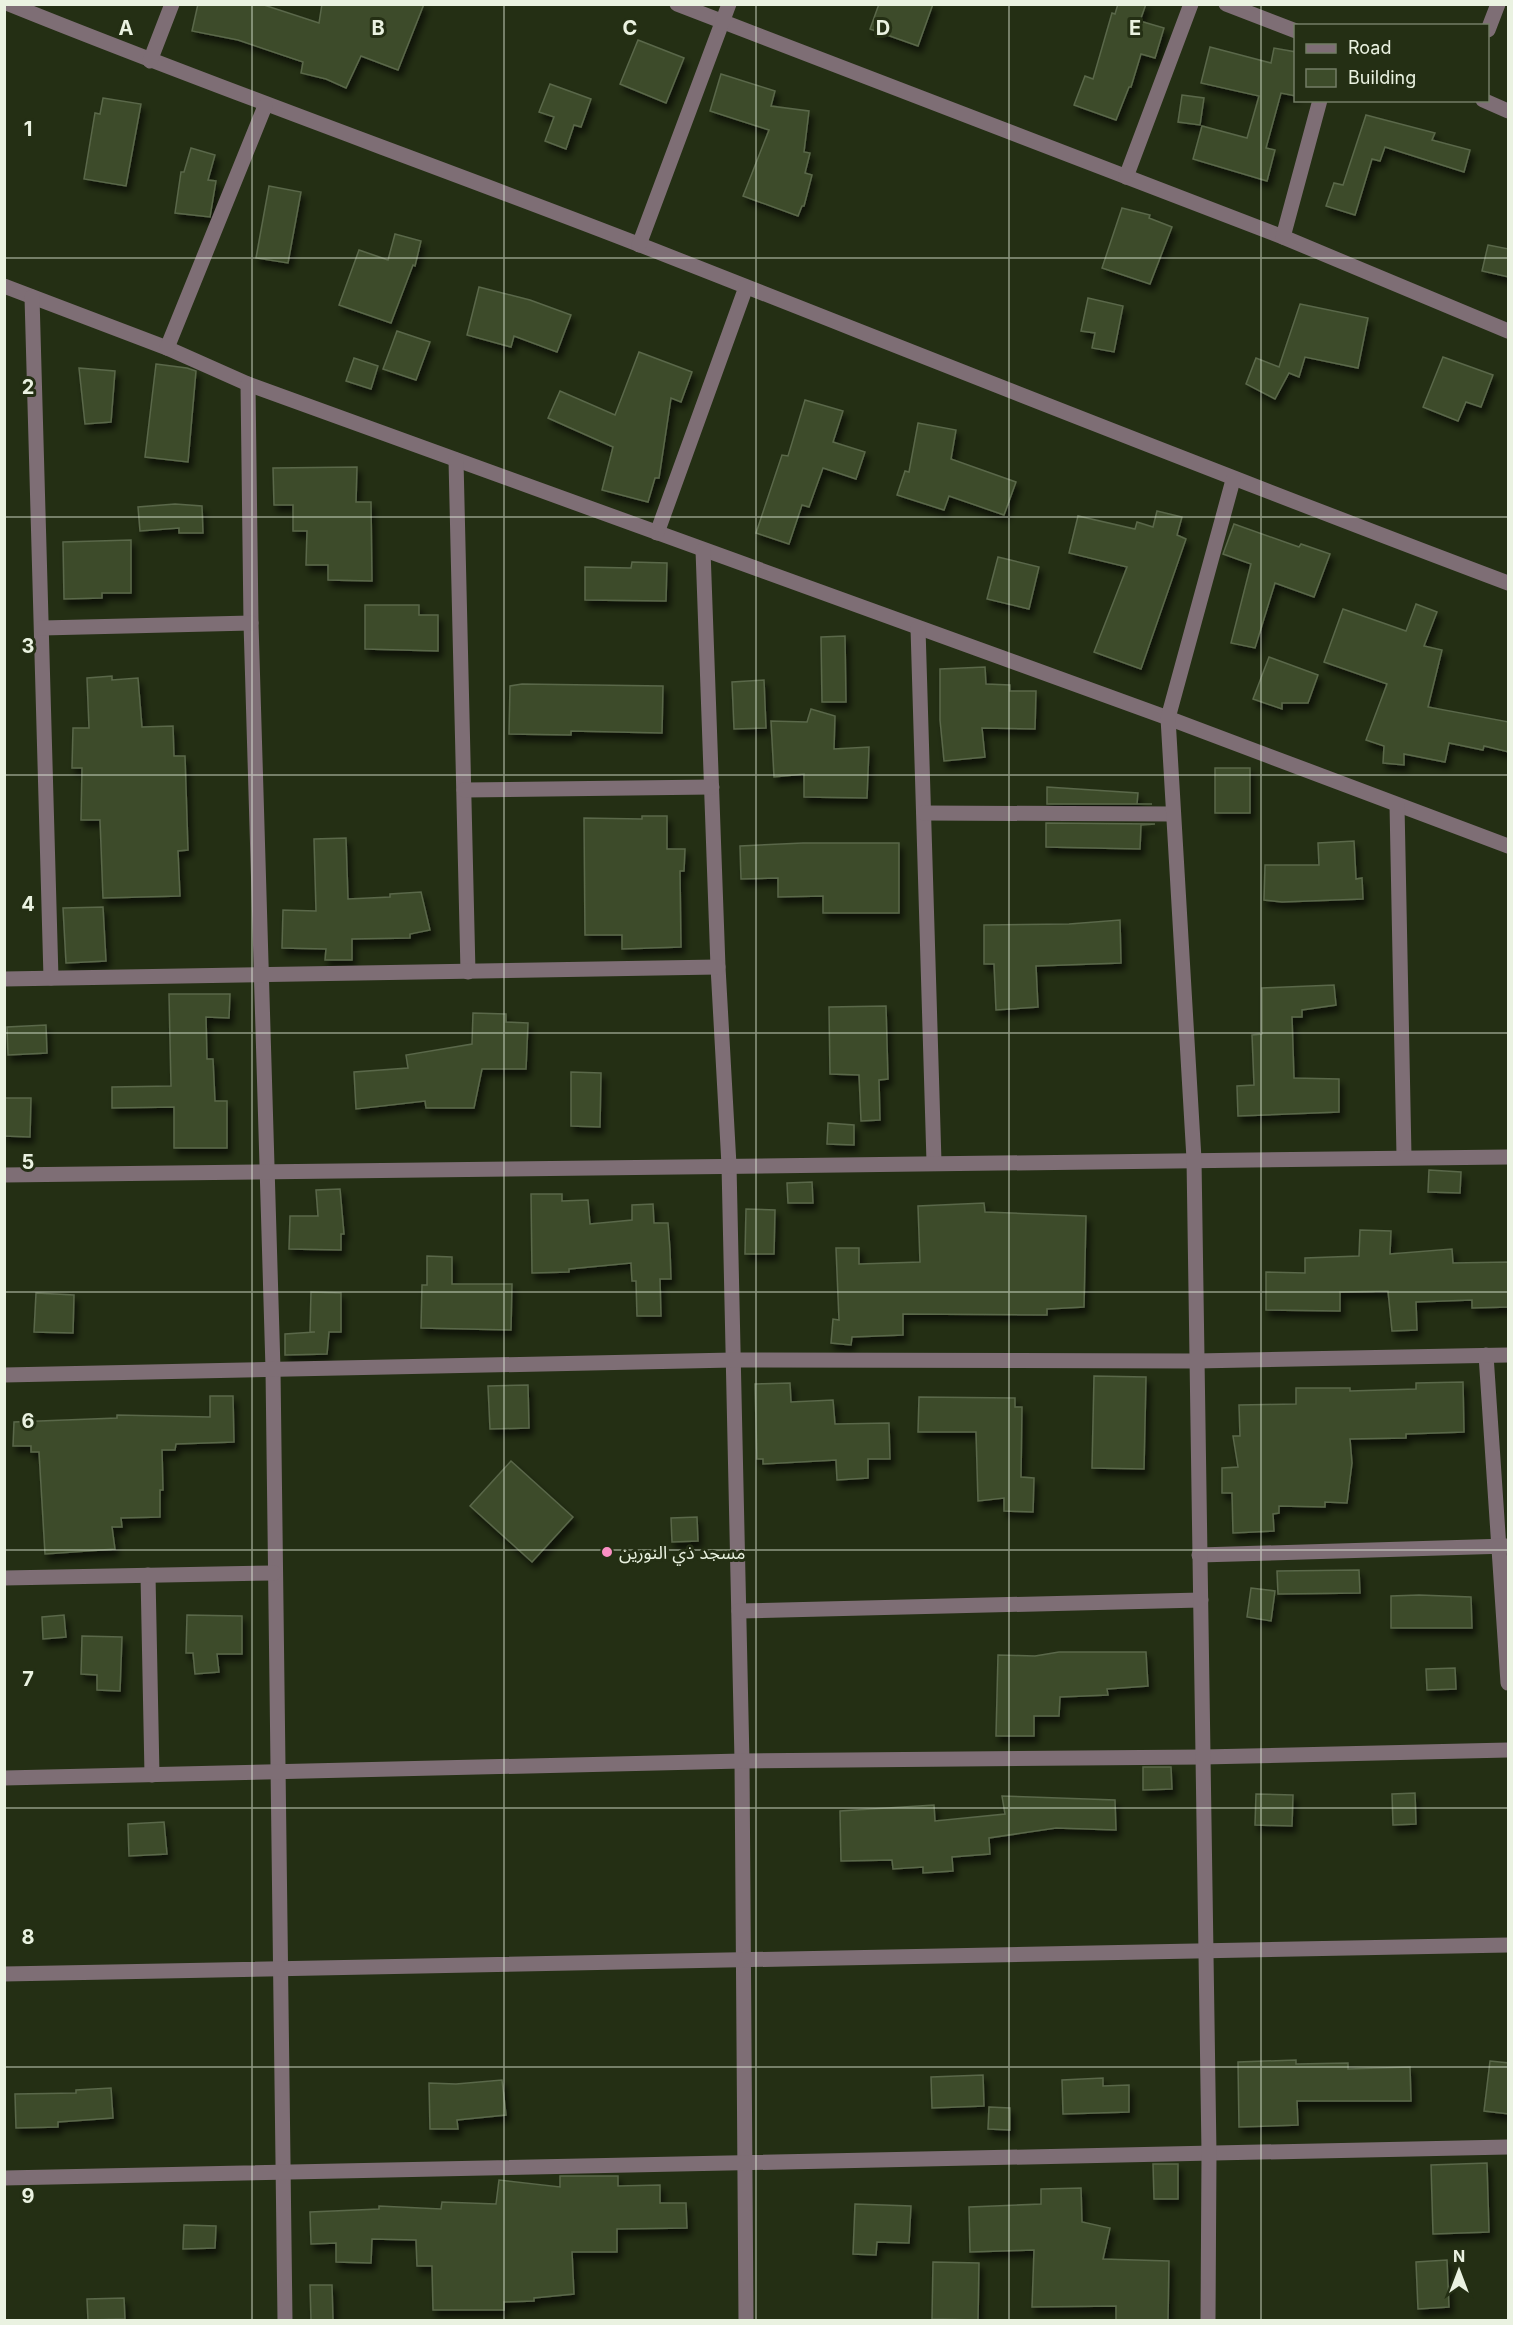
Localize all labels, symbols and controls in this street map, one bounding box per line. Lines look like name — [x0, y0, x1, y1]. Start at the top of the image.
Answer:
text: A — [119, 16, 134, 40]
text: B — [371, 16, 385, 40]
text: C — [623, 16, 637, 40]
text: D — [876, 16, 890, 40]
text: E — [1129, 16, 1141, 40]
legend — [1294, 24, 1489, 102]
text: Road — [1348, 37, 1391, 58]
text: Building — [1348, 67, 1416, 88]
text: 1 — [24, 117, 32, 141]
text: 2 — [22, 375, 34, 399]
text: 3 — [22, 634, 34, 658]
text: 4 — [21, 892, 35, 916]
text: 5 — [22, 1150, 34, 1174]
text: 6 — [22, 1409, 35, 1433]
place label: مسجد ذي النورين — [619, 1542, 745, 1566]
marker: مسجد ذي النورين — [600, 1545, 614, 1559]
text: 7 — [22, 1667, 34, 1691]
text: 8 — [21, 1925, 35, 1949]
text: 9 — [22, 2184, 35, 2208]
north arrow — [1429, 2241, 1489, 2301]
text: N — [1453, 2246, 1465, 2266]

